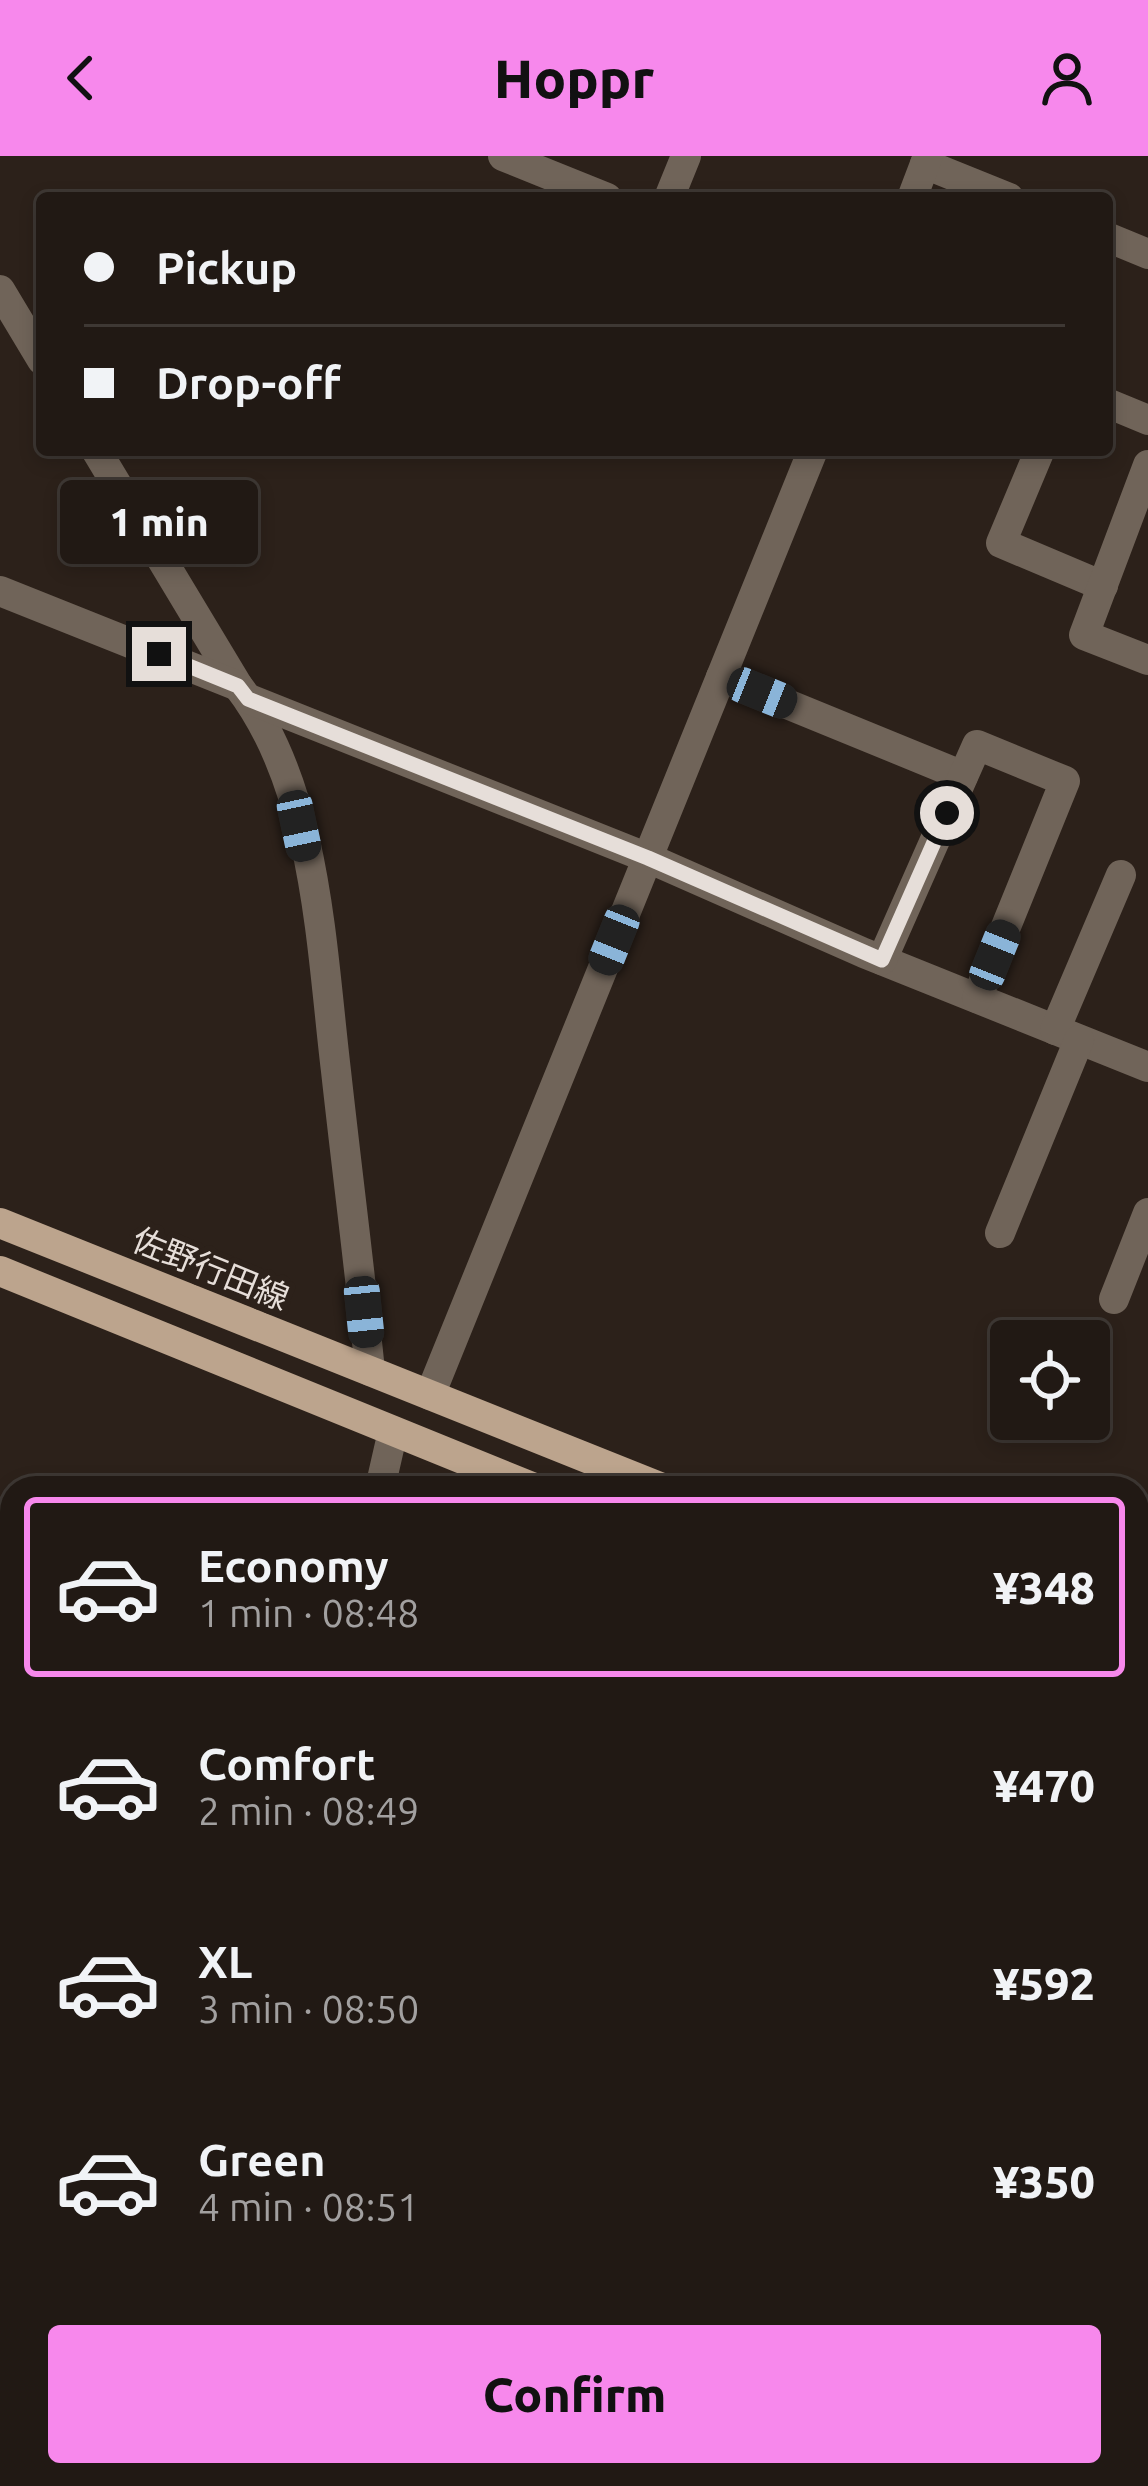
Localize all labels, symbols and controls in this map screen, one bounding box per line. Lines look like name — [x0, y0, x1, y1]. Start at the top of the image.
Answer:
icon: back — [48, 45, 114, 111]
icon: person — [1034, 45, 1100, 111]
text: Hoppr — [494, 48, 654, 108]
text: Pickup — [156, 242, 297, 293]
text: Drop-off — [156, 357, 341, 408]
callout: 1 min — [60, 480, 258, 564]
text: 1 min — [109, 500, 209, 543]
route end — [132, 627, 186, 681]
car — [722, 663, 802, 723]
route start — [920, 786, 974, 840]
car — [274, 787, 324, 865]
car — [584, 900, 644, 980]
car — [965, 915, 1025, 995]
street label: 佐野行田線 — [128, 1220, 294, 1316]
car — [342, 1274, 386, 1350]
map controls — [990, 1320, 1110, 1440]
button: locate — [990, 1320, 1110, 1440]
icon: car — [54, 1533, 162, 1641]
text: Economy — [198, 1540, 389, 1591]
text: ¥348 — [993, 1562, 1095, 1613]
text: 1 min · 08:48 — [198, 1591, 419, 1634]
icon: car — [54, 1731, 162, 1839]
text: Comfort — [198, 1738, 375, 1789]
text: ¥470 — [993, 1760, 1095, 1811]
text: 2 min · 08:49 — [198, 1789, 419, 1832]
icon: car — [54, 1929, 162, 2037]
text: XL — [198, 1936, 252, 1987]
text: ¥592 — [993, 1958, 1095, 2009]
text: 3 min · 08:50 — [198, 1987, 419, 2030]
icon: car — [54, 2127, 162, 2235]
text: Green — [198, 2134, 325, 2185]
text: ¥350 — [993, 2156, 1095, 2207]
text: 4 min · 08:51 — [198, 2185, 419, 2228]
button: Confirm — [48, 2325, 1101, 2463]

